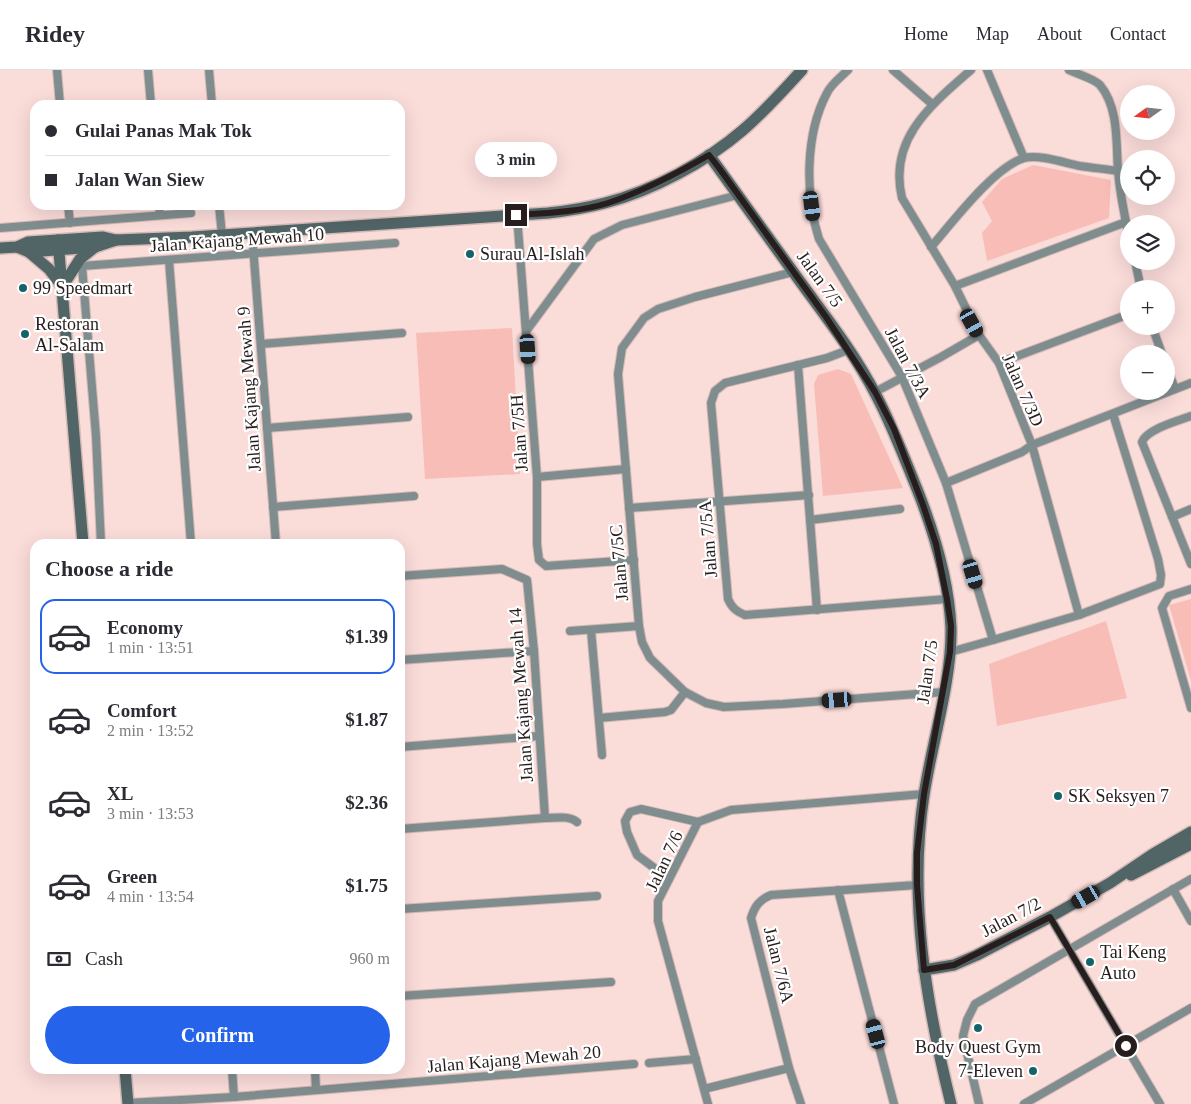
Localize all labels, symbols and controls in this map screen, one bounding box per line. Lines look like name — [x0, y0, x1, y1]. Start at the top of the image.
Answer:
text: Ridey — [25, 21, 85, 47]
text: Home — [904, 24, 948, 44]
text: Map — [976, 24, 1009, 44]
text: About — [1037, 24, 1082, 44]
text: Contact — [1110, 24, 1166, 44]
north arrow — [1120, 85, 1175, 140]
map controls — [1120, 85, 1175, 400]
text: Gulai Panas Mak Tok — [75, 120, 252, 141]
callout: 3 min — [475, 142, 557, 178]
button: locate — [1120, 150, 1175, 205]
text: 3 min — [497, 151, 535, 168]
text: Jalan Wan Siew — [75, 169, 205, 190]
car — [802, 190, 821, 222]
route end — [505, 204, 527, 226]
button: layers — [1120, 215, 1175, 270]
street label: Jalan Kajang Mewah 10 — [149, 224, 325, 256]
place label: Surau Al-Islah — [480, 244, 584, 264]
street label: Jalan 7/5 — [793, 247, 847, 311]
marker: Surau Al-Islah — [464, 248, 476, 260]
place label: 99 Speedmart — [33, 278, 132, 298]
button: + — [1120, 280, 1175, 335]
marker: 99 Speedmart — [17, 282, 29, 294]
street label: Jalan Kajang Mewah 9 — [233, 306, 265, 472]
car — [958, 306, 985, 340]
place label: Restoran Al-Salam — [35, 314, 104, 355]
street label: Jalan 7/3A — [881, 324, 935, 402]
marker: Restoran Al-Salam — [19, 328, 31, 340]
car — [519, 334, 536, 364]
button: − — [1120, 345, 1175, 400]
street label: Jalan 7/3D — [998, 351, 1048, 429]
street label: Jalan 7/5H — [506, 394, 532, 472]
street label: Jalan 7/5A — [695, 500, 721, 578]
street label: Jalan 7/5C — [606, 524, 632, 602]
text: Choose a ride — [45, 556, 173, 581]
car — [961, 557, 984, 591]
street label: Jalan Kajang Mewah 14 — [505, 607, 537, 783]
icon: car — [47, 614, 92, 659]
text: Economy — [107, 617, 183, 638]
text: $1.39 — [345, 626, 388, 647]
text: 1 min · 13:51 — [107, 639, 194, 656]
street label: Jalan 7/5 — [913, 639, 941, 705]
car — [821, 691, 852, 709]
icon: car — [47, 697, 92, 742]
text: Comfort — [107, 700, 177, 721]
text: $1.87 — [345, 709, 388, 730]
text: 2 min · 13:52 — [107, 722, 194, 739]
icon: car — [47, 780, 92, 825]
text: XL — [107, 783, 133, 804]
place label: SK Seksyen 7 — [1068, 786, 1169, 806]
marker: SK Seksyen 7 — [1052, 790, 1064, 802]
text: $2.36 — [345, 792, 388, 813]
text: 3 min · 13:53 — [107, 805, 194, 822]
street label: Jalan 7/6 — [641, 828, 687, 894]
icon: car — [47, 863, 92, 908]
text: Green — [107, 866, 157, 887]
text: $1.75 — [345, 875, 388, 896]
car — [1069, 883, 1102, 911]
text: 4 min · 13:54 — [107, 888, 194, 905]
street label: Jalan 7/2 — [978, 893, 1044, 941]
street label: Jalan 7/6A — [760, 925, 798, 1005]
place label: Tai Keng Auto — [1100, 942, 1166, 983]
icon: cash — [45, 945, 73, 973]
text: Cash — [85, 948, 123, 969]
text: 960 m — [350, 950, 390, 967]
marker: Tai Keng Auto — [1084, 956, 1096, 968]
button: Confirm — [45, 1006, 390, 1064]
car — [864, 1018, 887, 1050]
marker: Body Quest Gym — [972, 1022, 984, 1034]
route start — [1115, 1035, 1137, 1057]
place label: Body Quest Gym — [915, 1037, 1041, 1057]
street label: Jalan Kajang Mewah 20 — [426, 1041, 602, 1077]
place label: 7-Eleven — [958, 1061, 1023, 1081]
marker: 7-Eleven — [1027, 1065, 1039, 1077]

